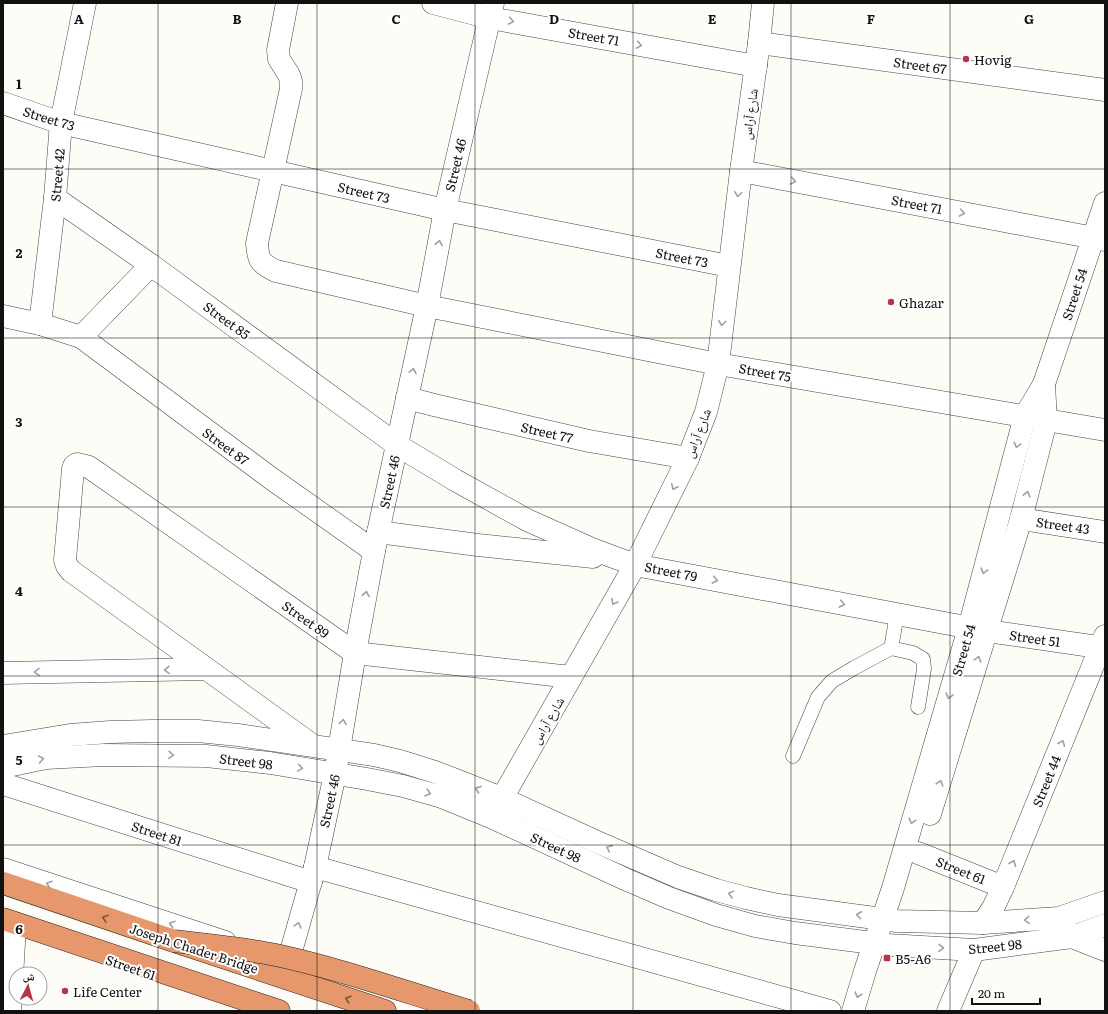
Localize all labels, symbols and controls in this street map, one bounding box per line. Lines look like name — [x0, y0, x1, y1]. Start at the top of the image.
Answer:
text: A — [74, 9, 84, 28]
text: B — [233, 9, 242, 28]
text: C — [391, 9, 401, 28]
text: D — [549, 9, 559, 28]
text: E — [708, 9, 717, 28]
text: F — [867, 9, 875, 28]
text: G — [1024, 9, 1034, 28]
one-way arrow — [508, 17, 514, 25]
street label: Street 71 — [567, 22, 621, 50]
one-way arrow — [636, 40, 642, 49]
place label: Hovig — [974, 50, 1012, 69]
street label: Street 67 — [892, 52, 948, 78]
marker: Hovig — [961, 54, 971, 64]
text: 1 — [16, 74, 22, 93]
street label: شارع آراس — [736, 87, 763, 141]
street label: Street 73 — [21, 101, 77, 135]
street label: Street 46 — [440, 137, 470, 193]
street label: Street 42 — [45, 147, 69, 203]
one-way arrow — [790, 176, 796, 184]
street label: Street 73 — [336, 177, 392, 207]
street label: Street 71 — [890, 190, 944, 218]
one-way arrow — [734, 191, 743, 197]
one-way arrow — [959, 208, 965, 216]
one-way arrow — [434, 240, 442, 246]
text: 2 — [16, 243, 23, 262]
street label: Street 73 — [654, 243, 710, 271]
street label: Street 54 — [1057, 266, 1091, 322]
place label: Ghazar — [899, 293, 945, 312]
street label: Street 85 — [200, 297, 255, 344]
marker: Ghazar — [886, 297, 896, 307]
one-way arrow — [718, 320, 727, 326]
street label: Street 75 — [737, 358, 793, 386]
one-way arrow — [408, 367, 417, 374]
street label: شارع آراس — [679, 405, 716, 461]
text: 3 — [15, 412, 23, 431]
street label: Street 77 — [519, 417, 575, 447]
street label: Street 87 — [199, 423, 254, 470]
one-way arrow — [1014, 442, 1022, 448]
street label: Street 46 — [374, 454, 404, 510]
one-way arrow — [671, 483, 679, 490]
one-way arrow — [1022, 491, 1031, 498]
street label: Street 43 — [1035, 512, 1091, 538]
street label: Street 79 — [643, 557, 699, 585]
one-way arrow — [981, 568, 989, 574]
one-way arrow — [712, 575, 718, 583]
text: 4 — [15, 581, 23, 600]
one-way arrow — [361, 591, 370, 597]
street label: Street 89 — [279, 596, 334, 642]
one-way arrow — [611, 598, 618, 605]
one-way arrow — [839, 599, 846, 608]
street label: Street 54 — [946, 622, 980, 678]
street label: Street 51 — [1008, 625, 1062, 651]
one-way arrow — [973, 656, 982, 663]
one-way arrow — [164, 666, 170, 674]
one-way arrow — [34, 668, 40, 676]
one-way arrow — [945, 692, 954, 699]
street label: شارع آراس — [526, 693, 569, 748]
one-way arrow — [338, 719, 347, 725]
one-way arrow — [1057, 740, 1065, 747]
street label: Street 98 — [218, 748, 274, 774]
text: 5 — [15, 750, 23, 769]
one-way arrow — [168, 751, 174, 760]
street label: Street 44 — [1027, 752, 1065, 810]
one-way arrow — [38, 755, 44, 764]
one-way arrow — [297, 764, 303, 772]
street label: Street 46 — [314, 773, 344, 829]
one-way arrow — [935, 780, 943, 787]
one-way arrow — [475, 785, 482, 793]
one-way arrow — [424, 788, 431, 797]
street label: Street 81 — [129, 816, 185, 850]
one-way arrow — [908, 817, 917, 824]
street label: Street 98 — [528, 827, 584, 867]
one-way arrow — [606, 845, 614, 853]
street label: Street 61 — [933, 851, 989, 889]
one-way arrow — [1008, 860, 1016, 867]
one-way arrow — [45, 880, 52, 889]
one-way arrow — [727, 890, 734, 899]
one-way arrow — [856, 911, 862, 920]
one-way arrow — [102, 914, 109, 923]
one-way arrow — [1024, 916, 1030, 924]
street label: Joseph Chader Bridge — [127, 918, 261, 978]
text: 6 — [15, 919, 23, 938]
one-way arrow — [169, 921, 176, 929]
one-way arrow — [294, 922, 302, 928]
street label: Street 98 — [967, 934, 1023, 958]
one-way arrow — [938, 944, 944, 953]
place label: B5-A6 — [895, 949, 931, 968]
street label: Street 61 — [103, 950, 159, 984]
marker: B5-A6 — [882, 953, 892, 963]
north arrow — [8, 966, 48, 1006]
text: ش — [22, 966, 36, 985]
scale bar — [972, 980, 1040, 1006]
place label: Life Center — [73, 982, 143, 1001]
text: 20 m — [978, 984, 1005, 1002]
marker: Life Center — [60, 986, 70, 996]
one-way arrow — [854, 992, 863, 999]
one-way arrow — [345, 995, 352, 1004]

